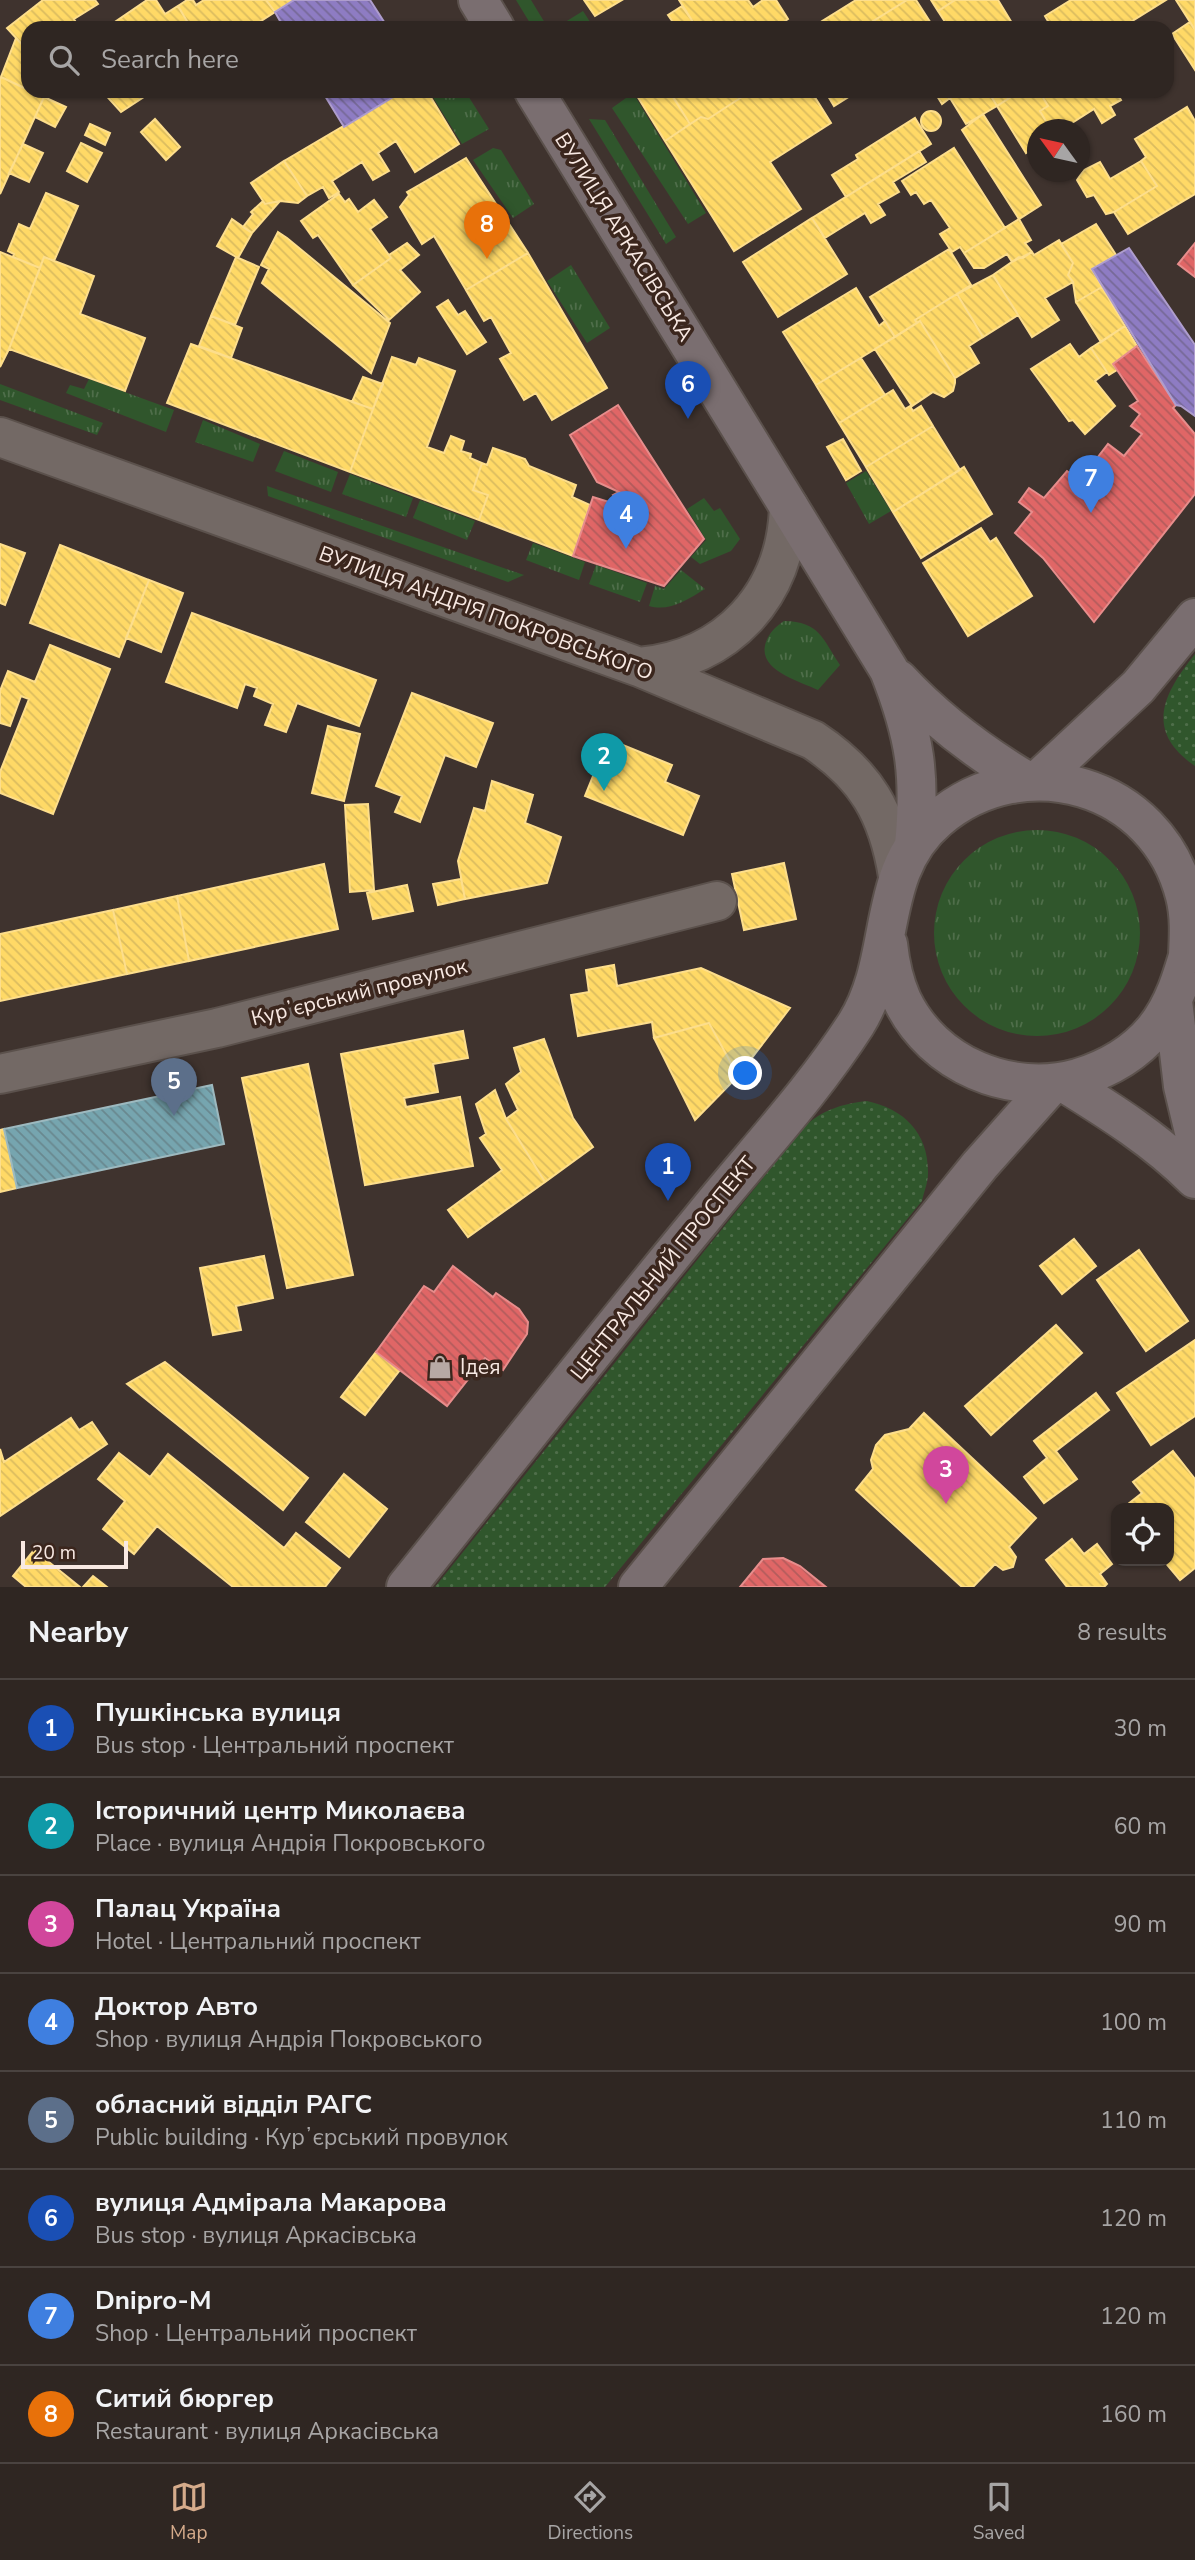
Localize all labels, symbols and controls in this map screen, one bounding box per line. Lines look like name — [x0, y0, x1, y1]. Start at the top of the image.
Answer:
search box — [21, 21, 1174, 98]
icon: search — [45, 41, 83, 79]
text: Search here — [101, 42, 239, 77]
north arrow — [1027, 119, 1090, 182]
street label: ВУЛИЦЯ АРКАСІВСЬКА — [548, 127, 700, 347]
pin: 8 — [464, 201, 510, 259]
pin: 6 — [665, 361, 711, 419]
pin: 7 — [1068, 455, 1114, 513]
pin: 4 — [603, 491, 649, 549]
street label: ВУЛИЦЯ АНДРІЯ ПОКРОВСЬКОГО — [315, 539, 657, 687]
pin: 2 — [581, 733, 627, 791]
street label: Курʼєрський провулок — [248, 951, 471, 1032]
your location — [728, 1056, 762, 1090]
pin: 5 — [151, 1058, 197, 1116]
pin: 1 — [645, 1143, 691, 1201]
street label: ЦЕНТРАЛЬНИЙ ПРОСПЕКТ — [564, 1150, 762, 1386]
shop icon: Ідея — [426, 1353, 454, 1381]
place label: Ідея — [460, 1353, 501, 1381]
pin: 3 — [923, 1446, 969, 1504]
map controls — [1111, 1503, 1174, 1566]
button: locate — [1111, 1503, 1174, 1566]
scale bar — [21, 1538, 128, 1570]
text: 20 m — [32, 1540, 76, 1566]
text: Nearby — [28, 1612, 128, 1653]
text: 8 results — [1077, 1617, 1167, 1648]
text: Пушкінська вулиця — [95, 1695, 341, 1730]
text: 1 — [44, 1713, 58, 1744]
text: 30 m — [1114, 1713, 1167, 1744]
text: Bus stop · Центральний проспект — [95, 1730, 454, 1761]
text: Історичний центр Миколаєва — [95, 1793, 466, 1828]
text: 2 — [44, 1811, 58, 1842]
text: 60 m — [1114, 1811, 1167, 1842]
text: Place · вулиця Андрія Покровського — [95, 1828, 485, 1859]
text: Палац Україна — [95, 1891, 281, 1926]
text: 3 — [44, 1909, 58, 1940]
text: 90 m — [1114, 1909, 1167, 1940]
text: Hotel · Центральний проспект — [95, 1926, 421, 1957]
text: Доктор Авто — [95, 1989, 258, 2024]
text: 4 — [44, 2007, 58, 2038]
text: 100 m — [1100, 2007, 1167, 2038]
text: Shop · вулиця Андрія Покровського — [95, 2024, 483, 2055]
text: обласний відділ РАГС — [95, 2087, 372, 2122]
text: 5 — [44, 2105, 58, 2136]
text: 110 m — [1100, 2105, 1167, 2136]
text: Public building · Курʼєрський провулок — [95, 2122, 508, 2153]
text: вулиця Адмірала Макарова — [95, 2185, 447, 2220]
text: 6 — [44, 2203, 58, 2234]
text: 120 m — [1100, 2203, 1167, 2234]
text: Bus stop · вулиця Аркасівська — [95, 2220, 417, 2251]
text: Dnipro-M — [95, 2283, 211, 2318]
text: 7 — [44, 2301, 58, 2332]
text: 120 m — [1100, 2301, 1167, 2332]
text: Shop · Центральний проспект — [95, 2318, 417, 2349]
text: Ситий бюргер — [95, 2381, 274, 2416]
text: 8 — [44, 2399, 58, 2430]
text: 160 m — [1100, 2399, 1167, 2430]
text: Restaurant · вулиця Аркасівська — [95, 2416, 439, 2447]
tab: Map — [170, 2478, 208, 2546]
tab: Directions — [547, 2478, 633, 2546]
tab: Saved — [973, 2478, 1025, 2546]

